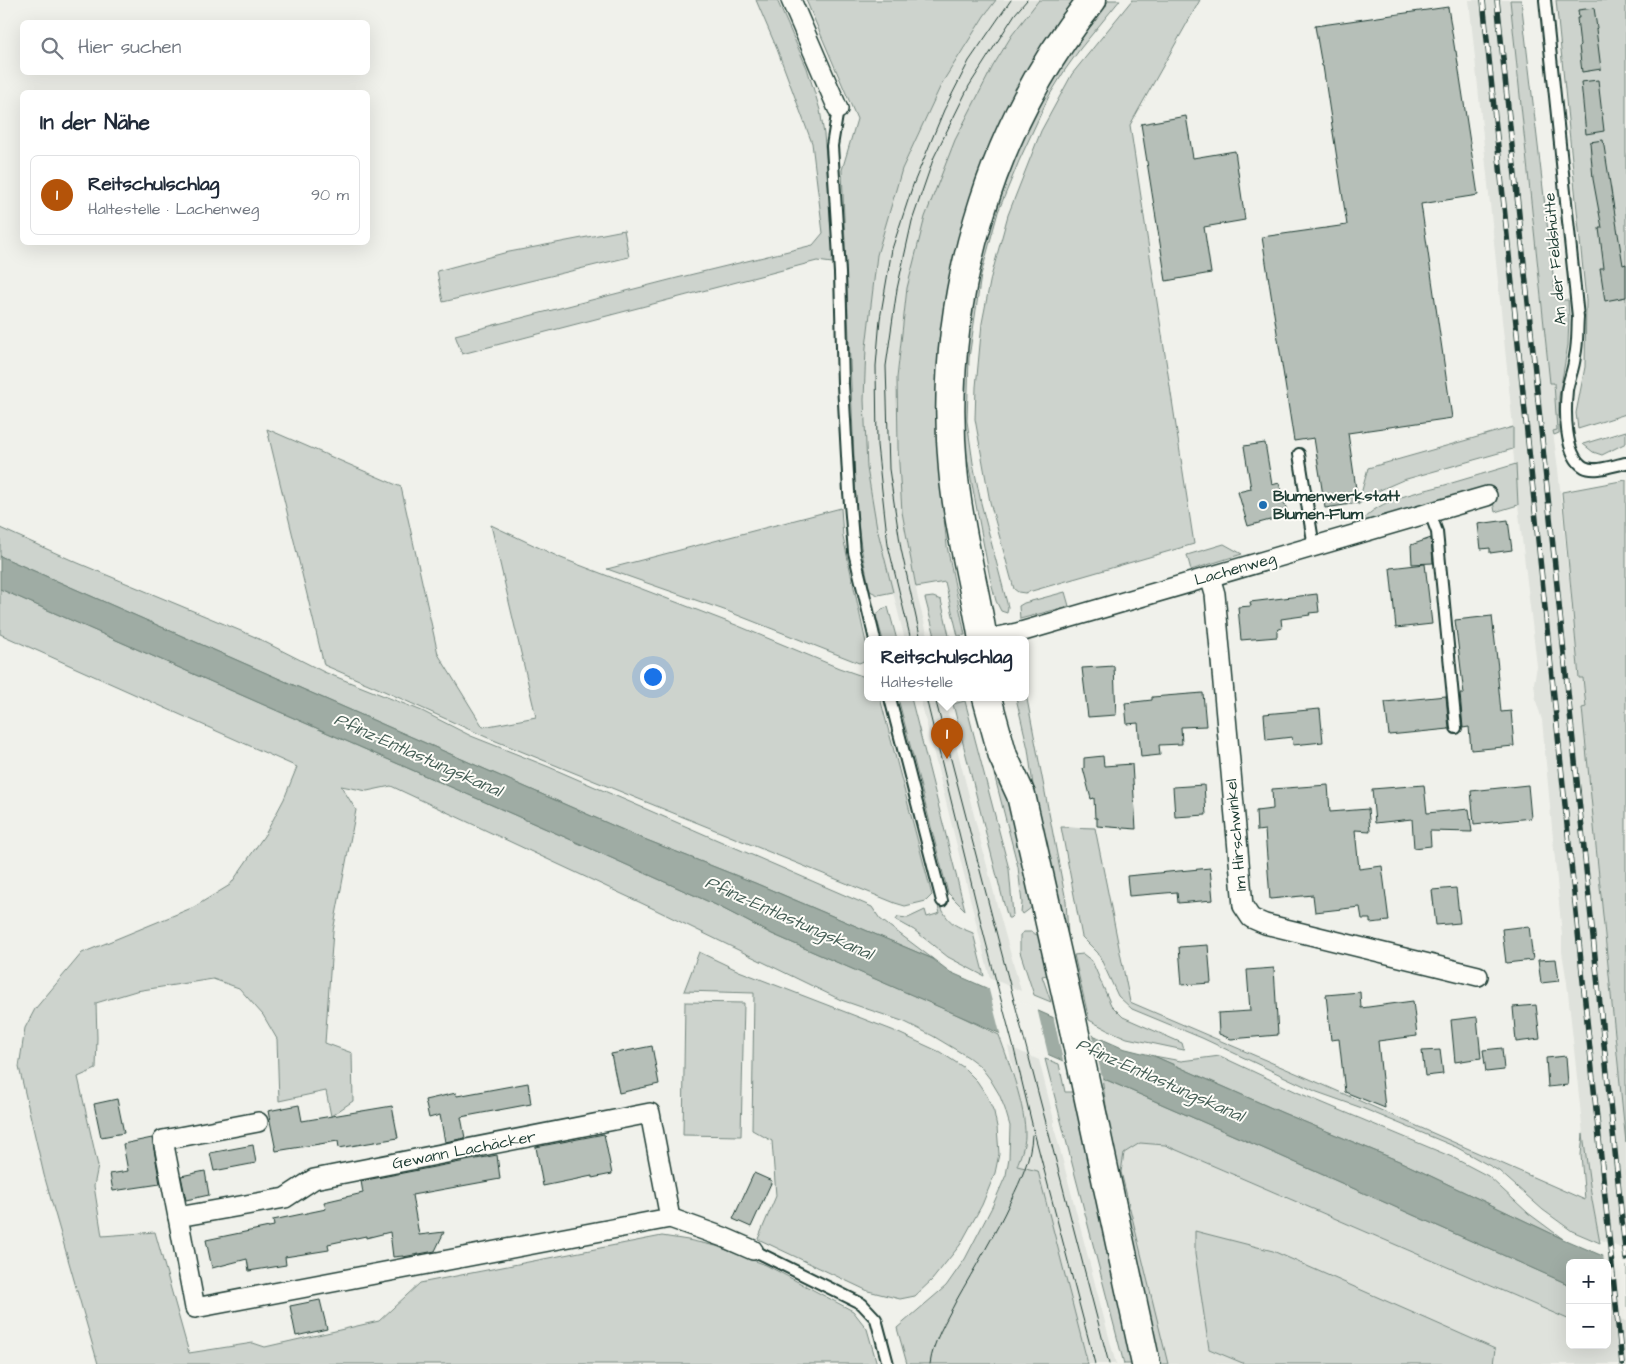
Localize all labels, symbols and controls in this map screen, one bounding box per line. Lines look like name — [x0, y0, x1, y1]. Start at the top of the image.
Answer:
search box — [20, 20, 370, 75]
icon: search — [38, 34, 66, 62]
text: Hier suchen — [78, 34, 181, 61]
text: In der Nähe — [40, 108, 150, 137]
text: Reitschulschlag — [88, 171, 219, 198]
text: 1 — [56, 184, 58, 206]
text: 90 m — [311, 184, 349, 206]
street label: An der Feldshütte — [1538, 192, 1572, 326]
text: Haltestelle · Lachenweg — [88, 198, 259, 220]
place label: Blumenwerkstatt Blumen-Flum — [1273, 485, 1400, 525]
marker: Blumenwerkstatt Blumen-Flum — [1257, 499, 1269, 511]
street label: Lachenweg — [1192, 547, 1279, 592]
popup — [864, 636, 1029, 701]
text: Reitschulschlag — [881, 644, 1012, 671]
your location — [640, 664, 666, 690]
text: Haltestelle — [881, 671, 953, 693]
water label: Pfinz-Entlastungskanal — [330, 707, 508, 805]
pin: 1 — [931, 718, 963, 759]
street label: Im Hirschwinkel — [1220, 778, 1252, 892]
water label: Pfinz-Entlastungskanal — [701, 870, 879, 968]
water label: Pfinz-Entlastungskanal — [1072, 1032, 1250, 1130]
street label: Gewann Lachäcker — [390, 1125, 538, 1175]
map controls — [1566, 1259, 1611, 1349]
button: + — [1566, 1259, 1611, 1304]
button: − — [1566, 1304, 1611, 1349]

